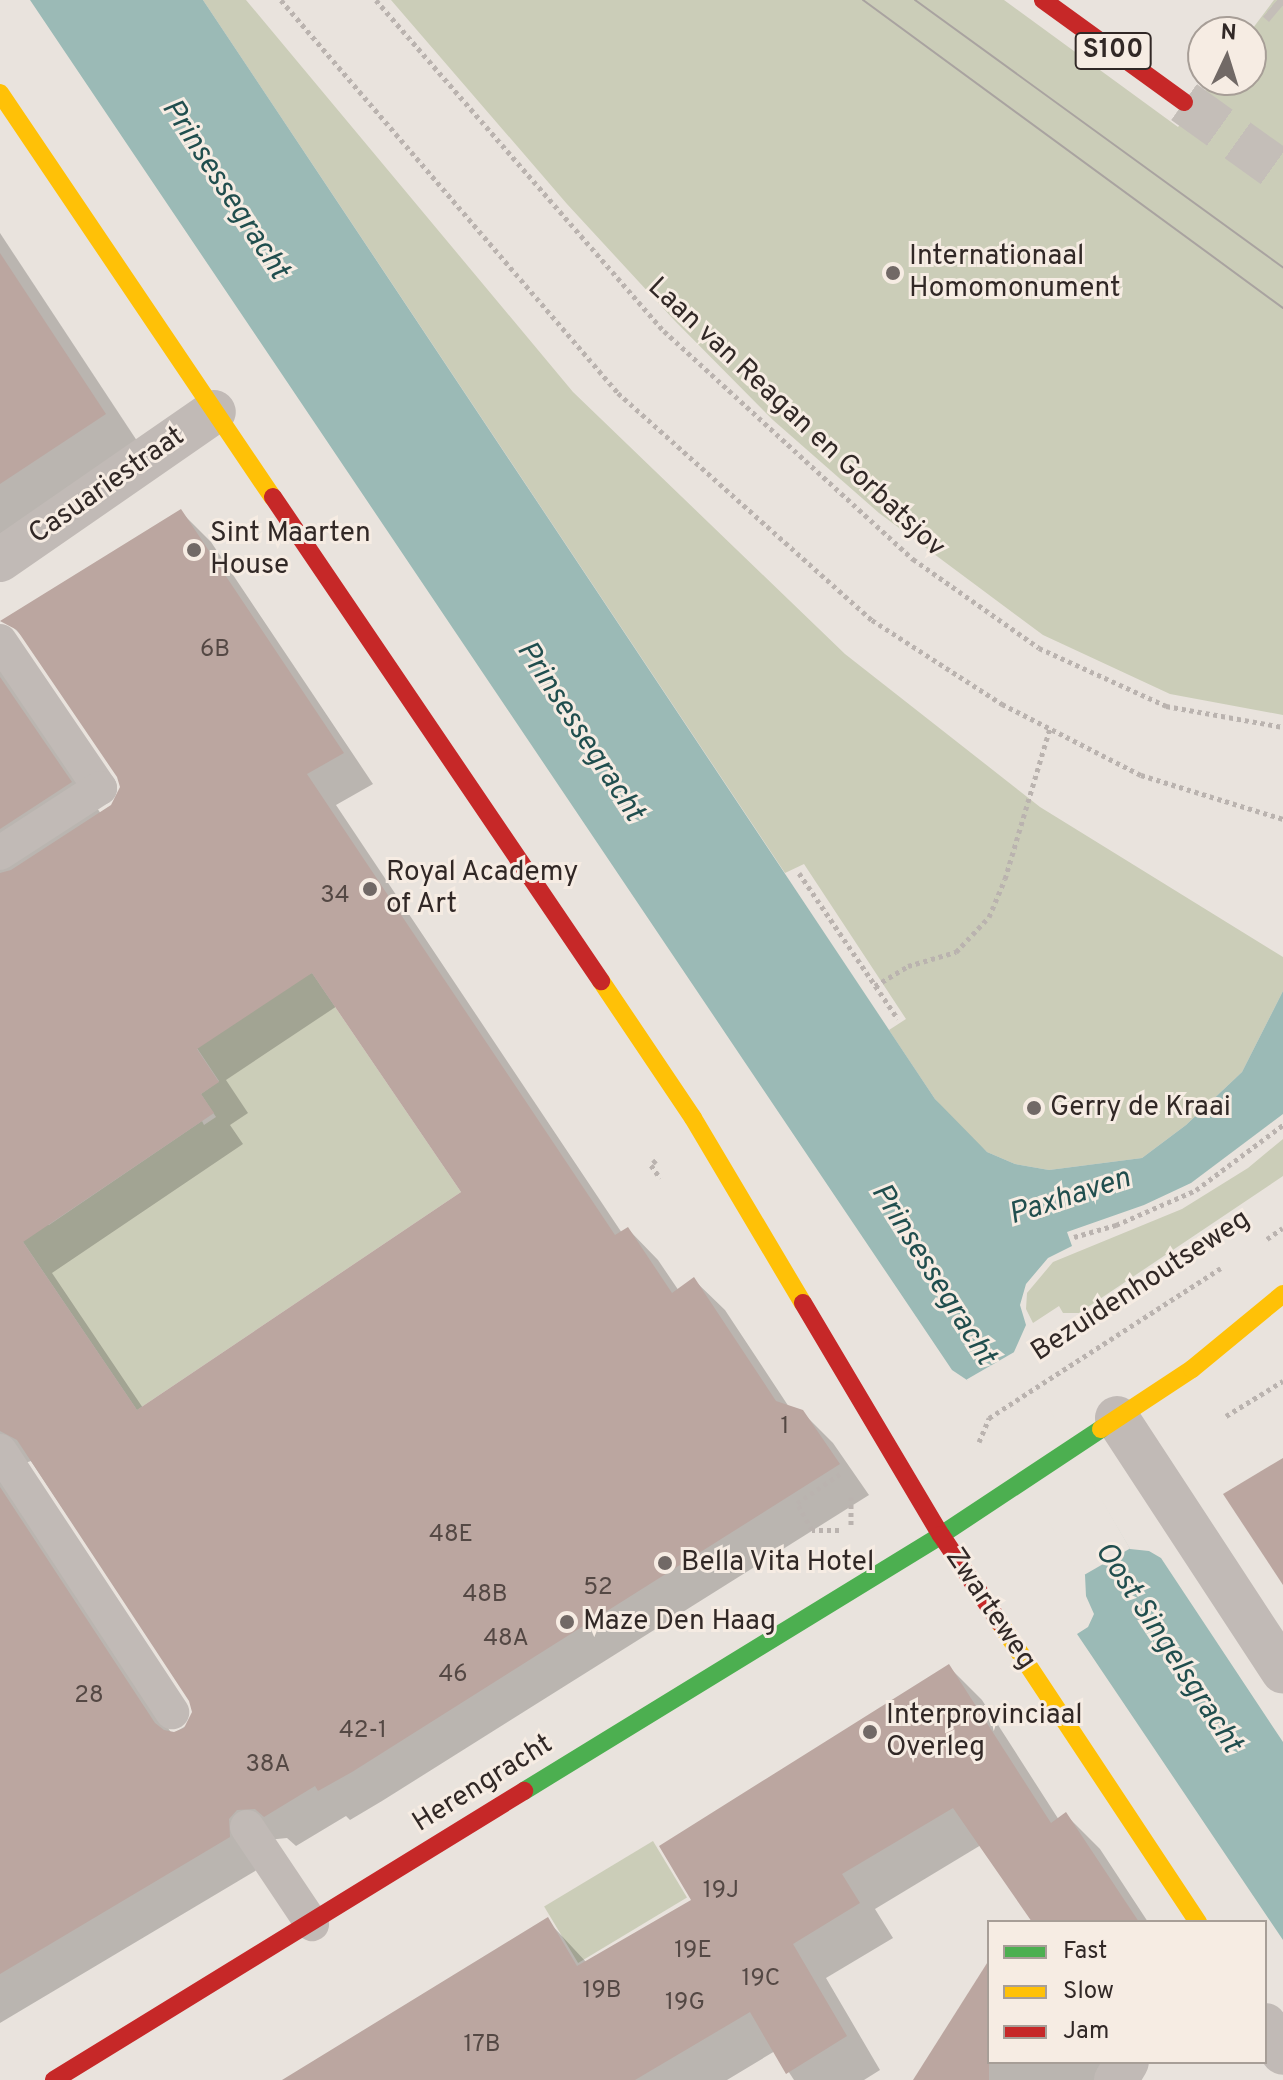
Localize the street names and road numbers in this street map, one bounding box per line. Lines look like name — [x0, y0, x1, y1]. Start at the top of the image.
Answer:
road number: S100 — [1073, 29, 1153, 73]
street label: Laan van Reagan en Gorbatsjov — [640, 271, 952, 565]
street label: Casuariestraat — [23, 420, 191, 552]
street label: Bezuidenhoutseweg — [1025, 1203, 1257, 1369]
street label: Zwarteweg — [937, 1542, 1043, 1676]
street label: Herengracht — [407, 1728, 559, 1840]

